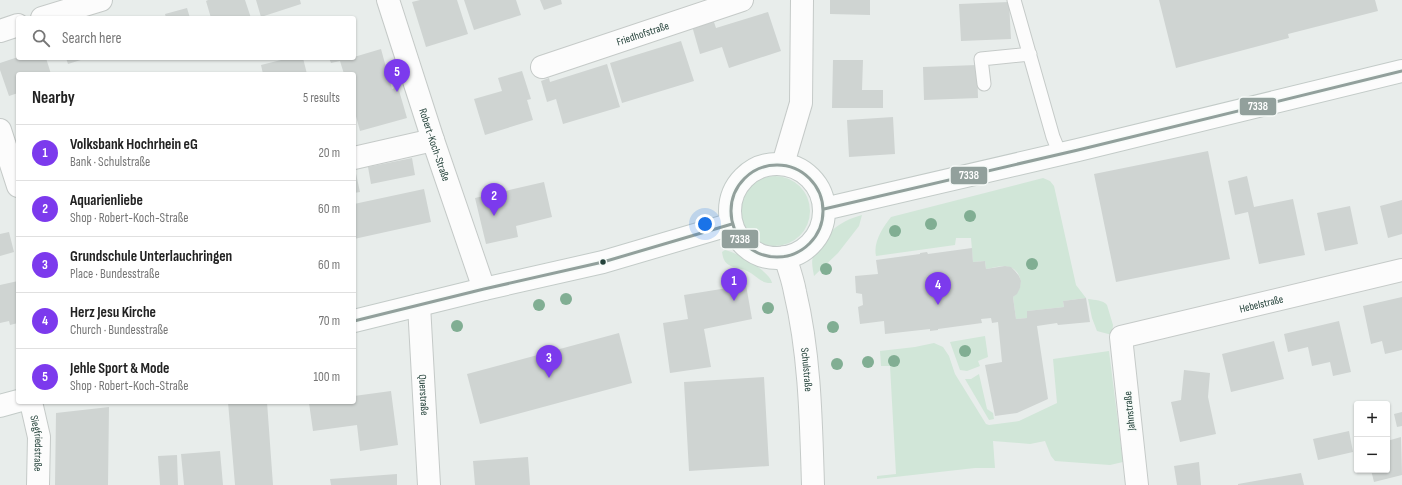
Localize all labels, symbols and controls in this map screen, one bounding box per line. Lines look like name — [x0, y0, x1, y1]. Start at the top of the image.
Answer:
search box — [16, 16, 356, 60]
street label: Friedhofstraße — [615, 19, 671, 49]
icon: search — [30, 27, 52, 49]
text: Search here — [62, 29, 122, 48]
pin: 5 — [384, 59, 410, 92]
text: Nearby — [32, 88, 75, 108]
text: 5 results — [303, 90, 340, 106]
line badge: 7338 — [1239, 97, 1277, 116]
text: 7338 — [1248, 100, 1268, 113]
street label: Robert-Koch-Straße — [416, 107, 453, 183]
text: Volksbank Hochrhein eG — [70, 135, 198, 154]
text: 1 — [42, 145, 48, 161]
text: 20 m — [318, 145, 340, 161]
text: Bank · Schulstraße — [70, 154, 150, 170]
line badge: 7338 — [950, 166, 988, 185]
text: 7338 — [959, 169, 979, 182]
pin: 2 — [481, 183, 507, 216]
text: Aquarienliebe — [70, 191, 143, 210]
text: 2 — [42, 201, 48, 217]
text: 60 m — [318, 201, 340, 217]
text: Shop · Robert-Koch-Straße — [70, 210, 188, 226]
your location — [695, 214, 715, 234]
line badge: 7338 — [721, 229, 759, 249]
text: 7338 — [730, 233, 750, 246]
text: Grundschule Unterlauchringen — [70, 247, 232, 266]
text: 3 — [42, 257, 48, 273]
text: 60 m — [318, 257, 340, 273]
unlabelled marker — [598, 257, 608, 267]
text: Place · Bundesstraße — [70, 266, 160, 282]
pin: 1 — [721, 268, 747, 301]
pin: 4 — [925, 272, 951, 305]
street label: Hebelstraße — [1238, 293, 1285, 316]
text: Herz Jesu Kirche — [70, 303, 156, 322]
text: 4 — [42, 313, 48, 329]
text: 70 m — [319, 313, 340, 329]
text: Church · Bundesstraße — [70, 322, 168, 338]
pin: 3 — [536, 345, 562, 378]
street label: Schulstraße — [798, 347, 815, 392]
text: Jehle Sport & Mode — [70, 359, 170, 378]
text: 5 — [42, 369, 48, 385]
text: 100 m — [313, 369, 340, 385]
street label: Querstraße — [416, 374, 431, 416]
text: Shop · Robert-Koch-Straße — [70, 378, 188, 394]
street label: Jahnstraße — [1121, 391, 1138, 432]
map controls — [1354, 401, 1390, 473]
button: + — [1354, 401, 1390, 437]
street label: Siegfriedstraße — [27, 414, 45, 472]
button: − — [1354, 437, 1390, 473]

